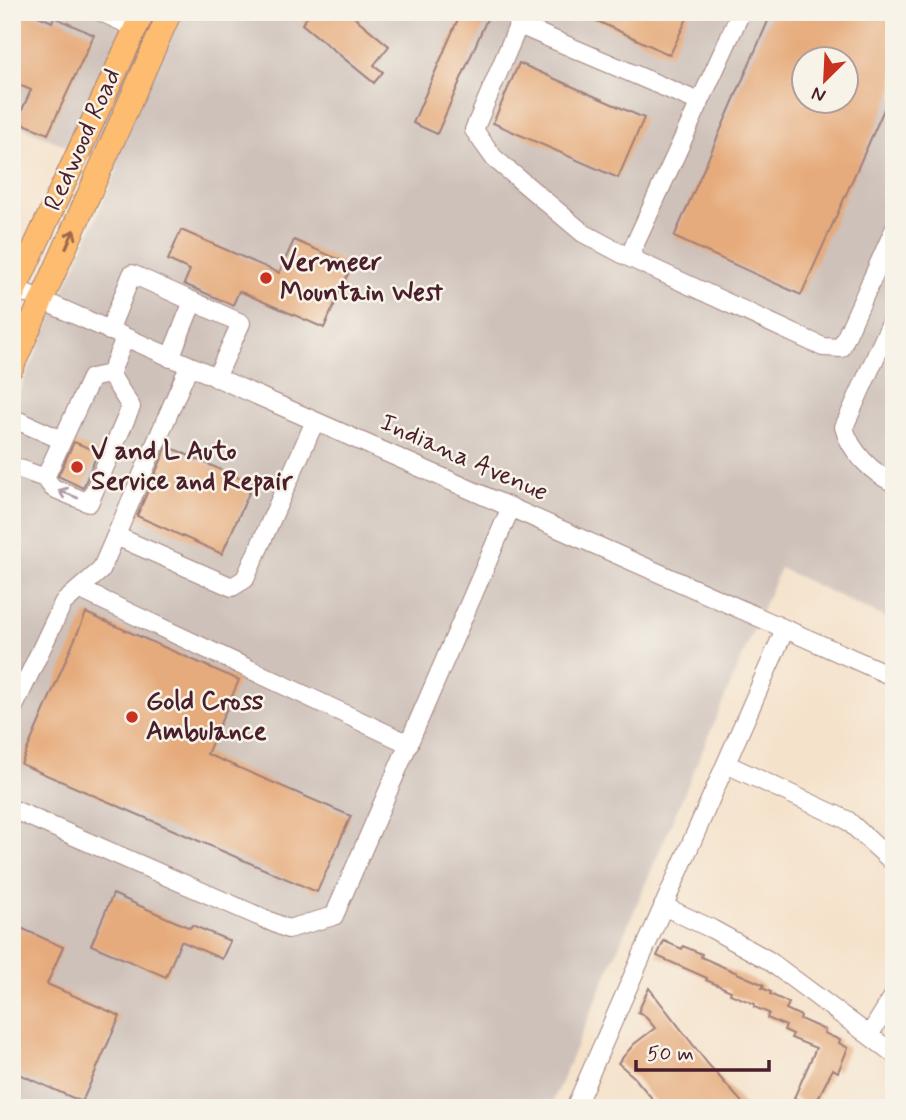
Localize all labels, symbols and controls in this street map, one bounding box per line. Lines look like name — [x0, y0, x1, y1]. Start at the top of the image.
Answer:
north arrow — [790, 46, 860, 116]
street label: Redwood Road — [36, 63, 130, 217]
text: N — [808, 80, 830, 108]
one-way arrow — [64, 229, 77, 250]
place label: Vermeer Mountain West — [280, 246, 444, 310]
marker: Vermeer Mountain West — [258, 270, 274, 286]
street label: Indiana Avenue — [375, 406, 553, 510]
place label: V and L Auto Service and Repair — [91, 435, 294, 499]
marker: V and L Auto Service and Repair — [69, 459, 85, 475]
one-way arrow — [58, 486, 79, 499]
place label: Gold Cross Ambulance — [146, 685, 267, 749]
marker: Gold Cross Ambulance — [124, 709, 140, 725]
scale bar — [636, 1029, 769, 1073]
text: 50 m — [647, 1040, 694, 1068]

